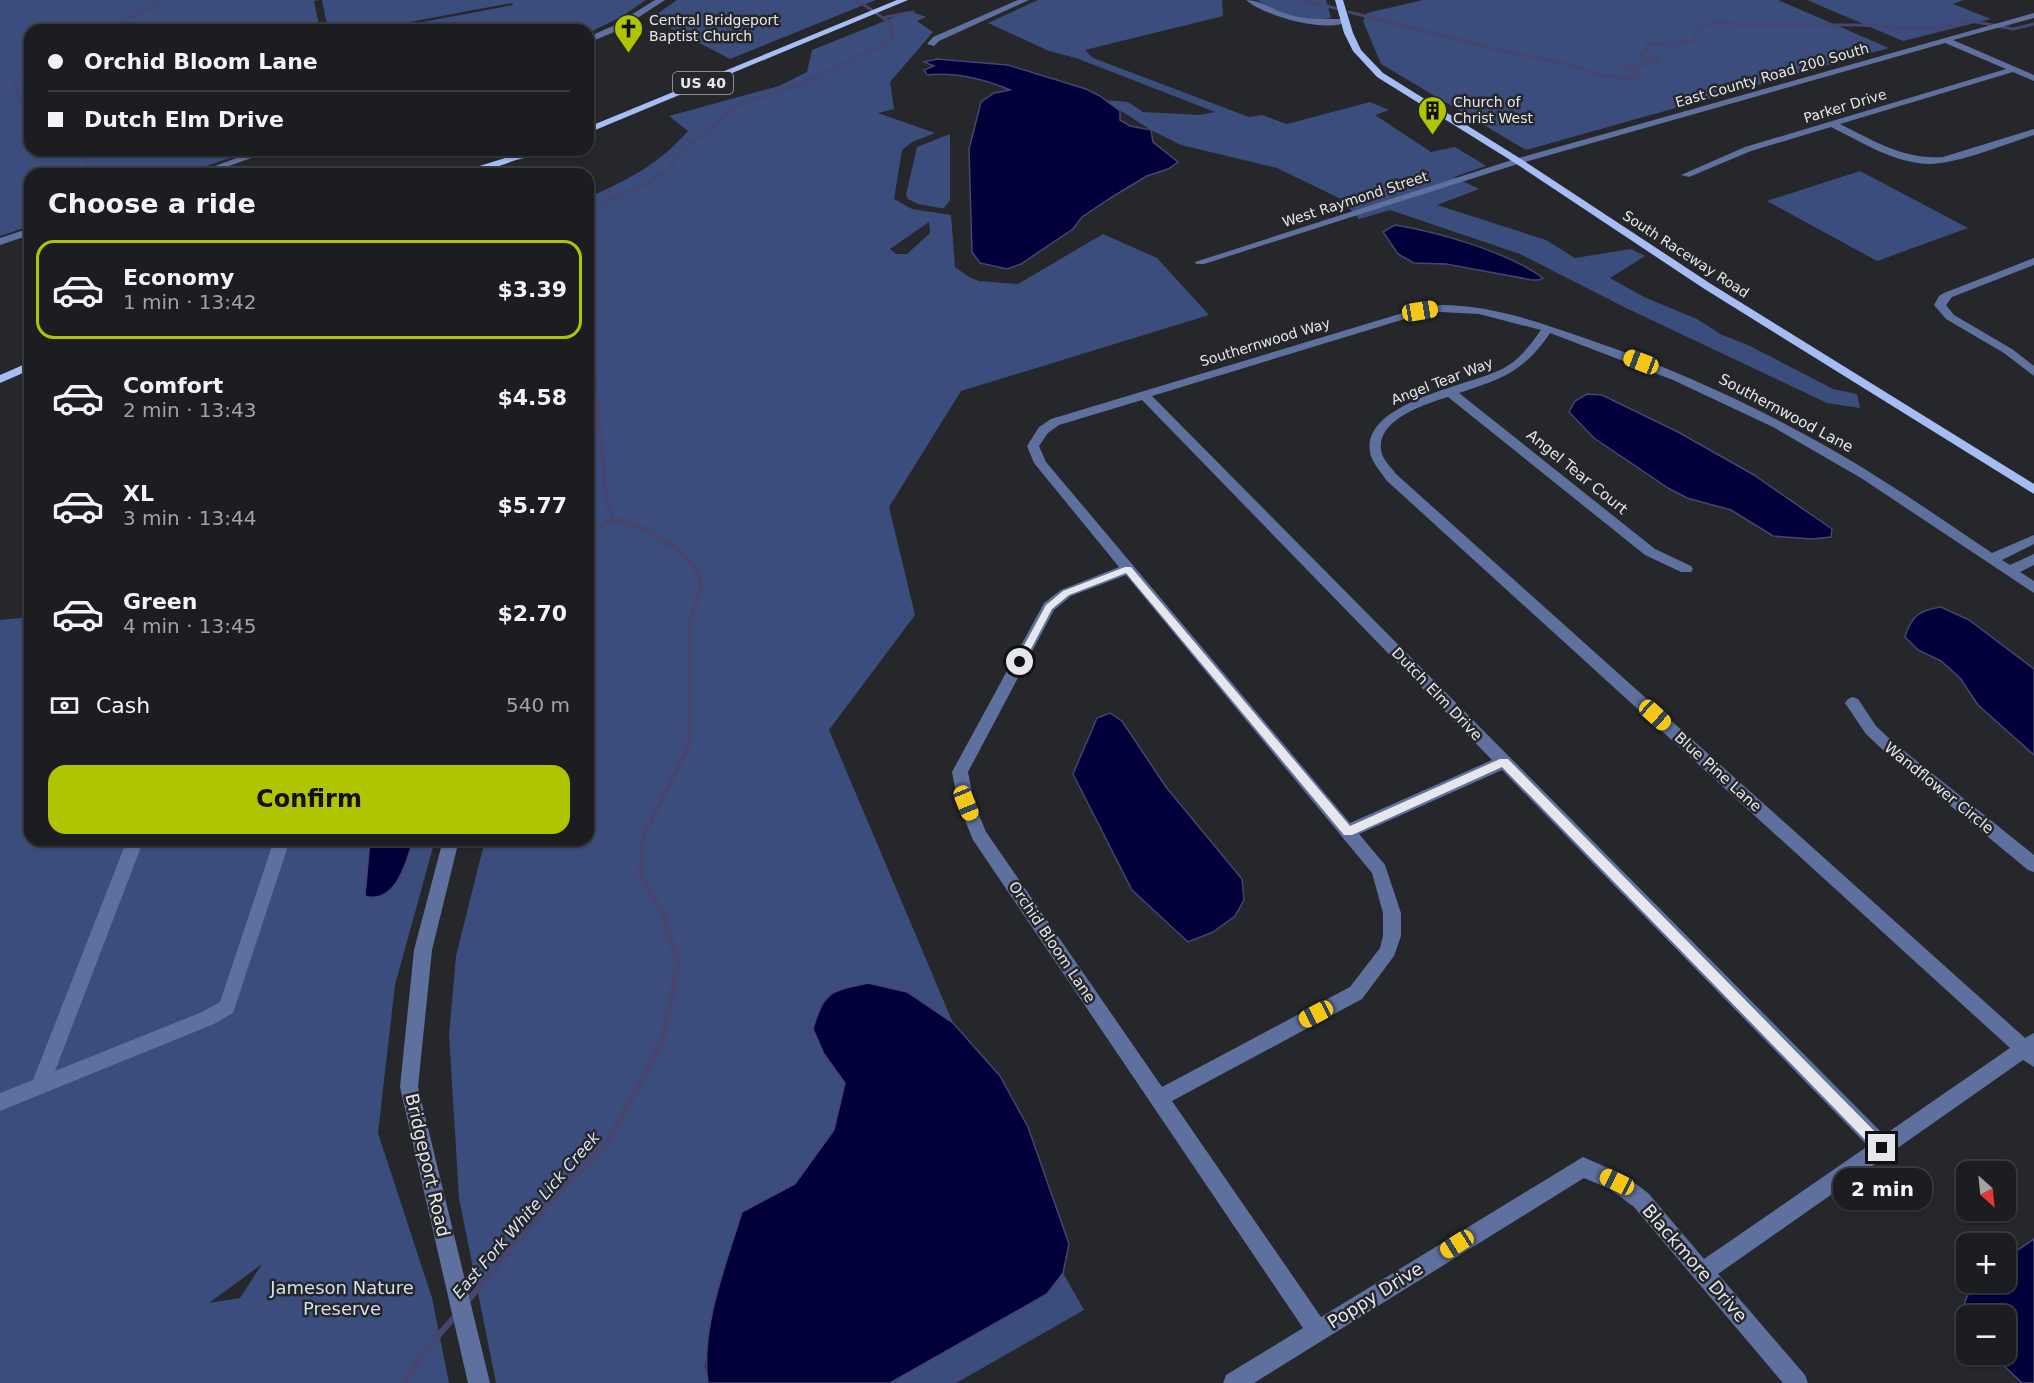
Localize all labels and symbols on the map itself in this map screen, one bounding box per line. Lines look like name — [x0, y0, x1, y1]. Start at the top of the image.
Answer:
church icon: Central Bridgeport Baptist Church — [612, 12, 644, 54]
place label: Central Bridgeport Baptist Church — [649, 12, 779, 44]
street label: East County Road 200 South — [1673, 40, 1871, 110]
road number: US 40 — [673, 72, 733, 94]
street label: Parker Drive — [1802, 86, 1888, 126]
building icon: Church of Christ West — [1416, 94, 1448, 136]
place label: Church of Christ West — [1453, 94, 1533, 126]
street label: West Raymond Street — [1280, 168, 1430, 230]
street label: South Raceway Road — [1620, 207, 1752, 301]
car — [1401, 299, 1439, 323]
street label: Southernwood Way — [1198, 315, 1332, 369]
car — [1621, 347, 1661, 377]
street label: Angel Tear Way — [1389, 354, 1495, 408]
street label: Southernwood Lane — [1716, 370, 1856, 456]
street label: Angel Tear Court — [1523, 426, 1631, 518]
street label: Dutch Elm Drive — [1388, 644, 1486, 744]
route start — [1006, 648, 1033, 675]
car — [1636, 696, 1674, 734]
street label: Blue Pine Lane — [1671, 728, 1765, 816]
street label: Wandflower Circle — [1881, 738, 1997, 838]
car — [951, 783, 981, 823]
street label: Orchid Bloom Lane — [1005, 878, 1099, 1006]
car — [1296, 998, 1336, 1030]
street label: Bridgeport Road — [401, 1091, 455, 1239]
water label: East Fork White Lick Creek — [449, 1127, 604, 1302]
route end — [1868, 1134, 1895, 1161]
north arrow — [1956, 1161, 2016, 1221]
car — [1597, 1166, 1637, 1198]
callout: 2 min — [1832, 1169, 1932, 1211]
street label: Blackmore Drive — [1638, 1200, 1752, 1326]
car — [1437, 1227, 1477, 1261]
street label: Poppy Drive — [1323, 1257, 1427, 1333]
park label: Jameson Nature Preserve — [269, 1277, 414, 1319]

